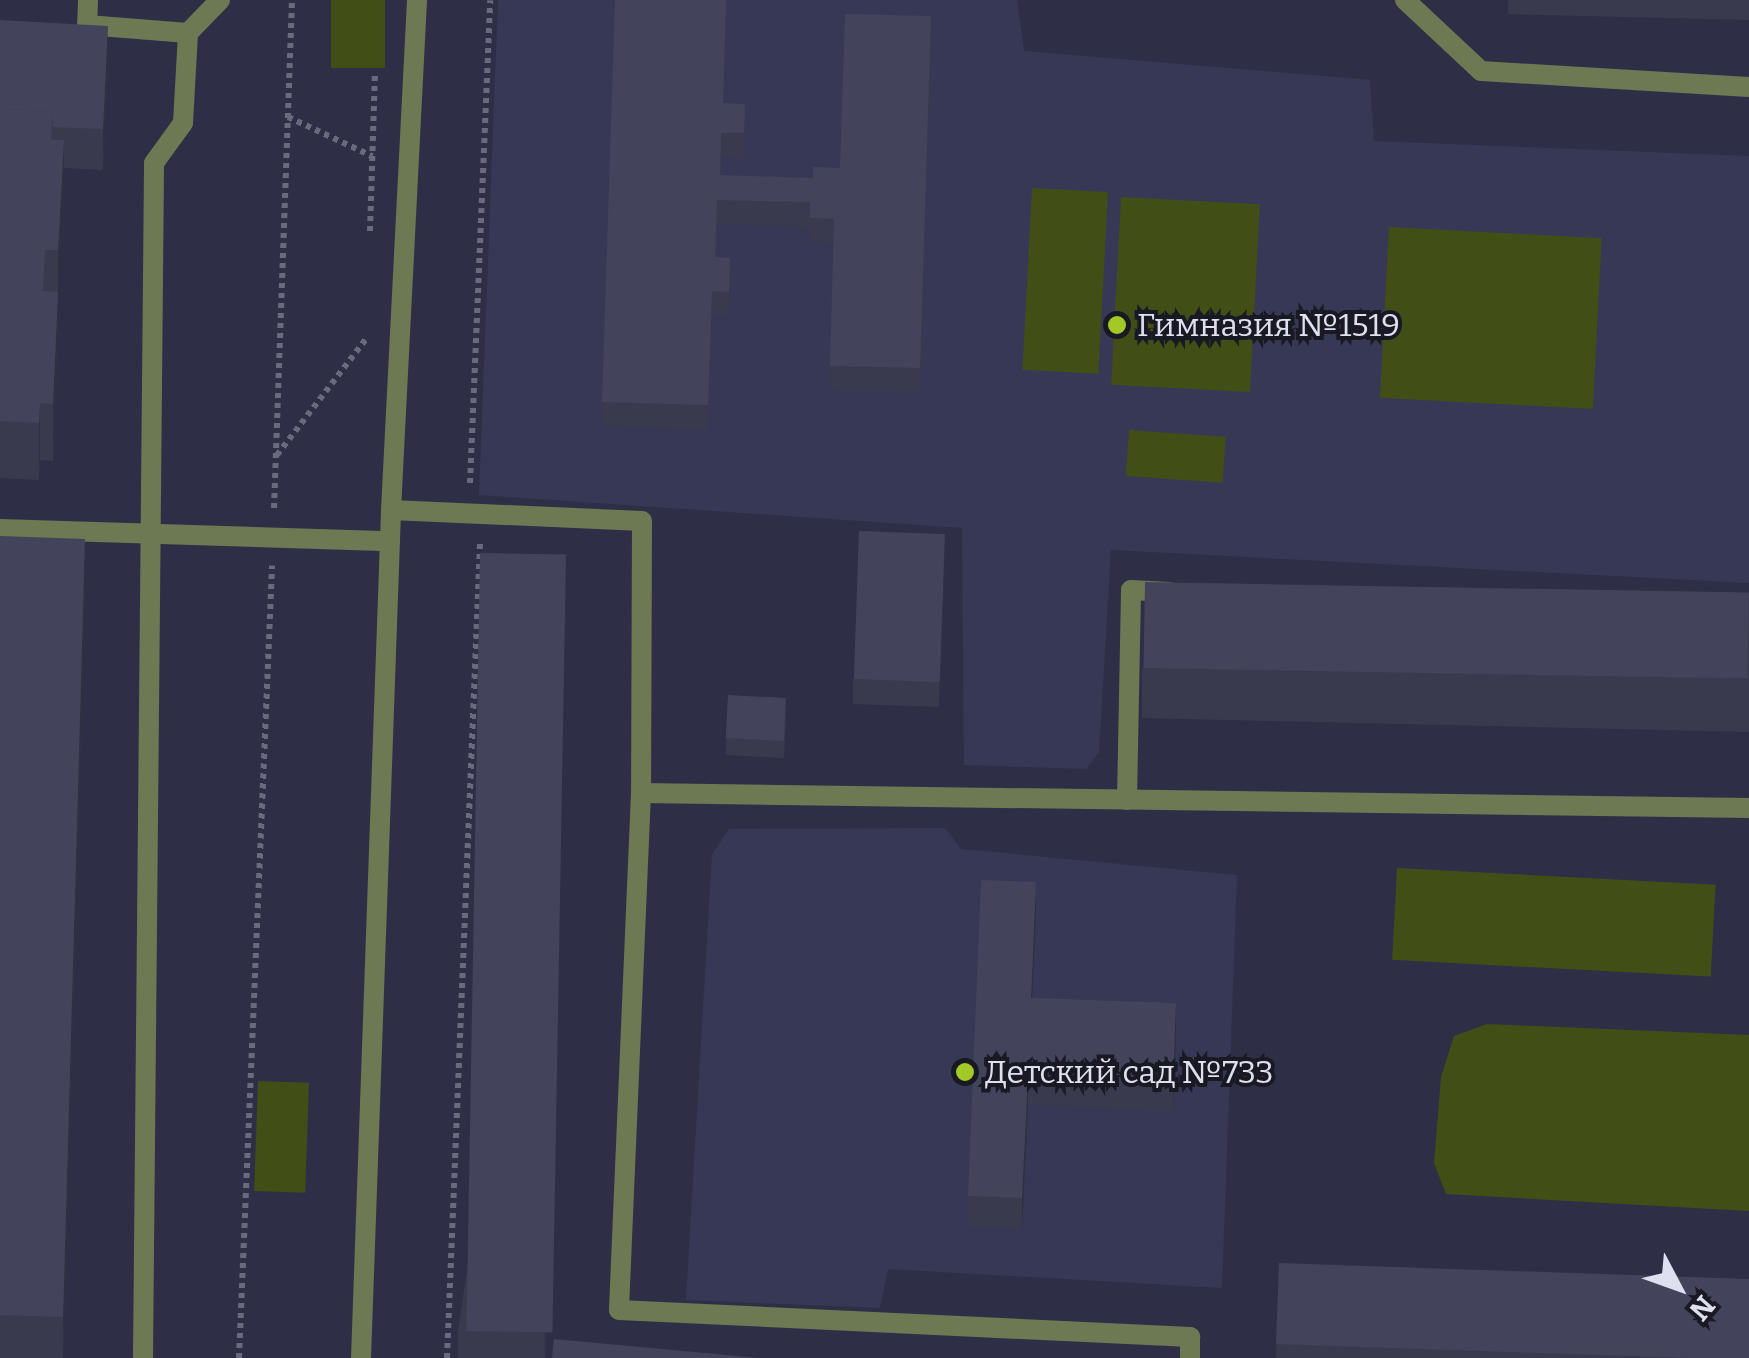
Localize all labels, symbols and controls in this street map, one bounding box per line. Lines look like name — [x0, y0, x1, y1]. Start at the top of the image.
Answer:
place label: Гимназия №1519 — [1137, 306, 1400, 344]
marker: Гимназия №1519 — [1106, 314, 1128, 336]
place label: Детский сад №733 — [985, 1053, 1274, 1091]
marker: Детский сад №733 — [954, 1061, 976, 1083]
north arrow — [1629, 1238, 1729, 1338]
text: N — [1682, 1289, 1722, 1327]

